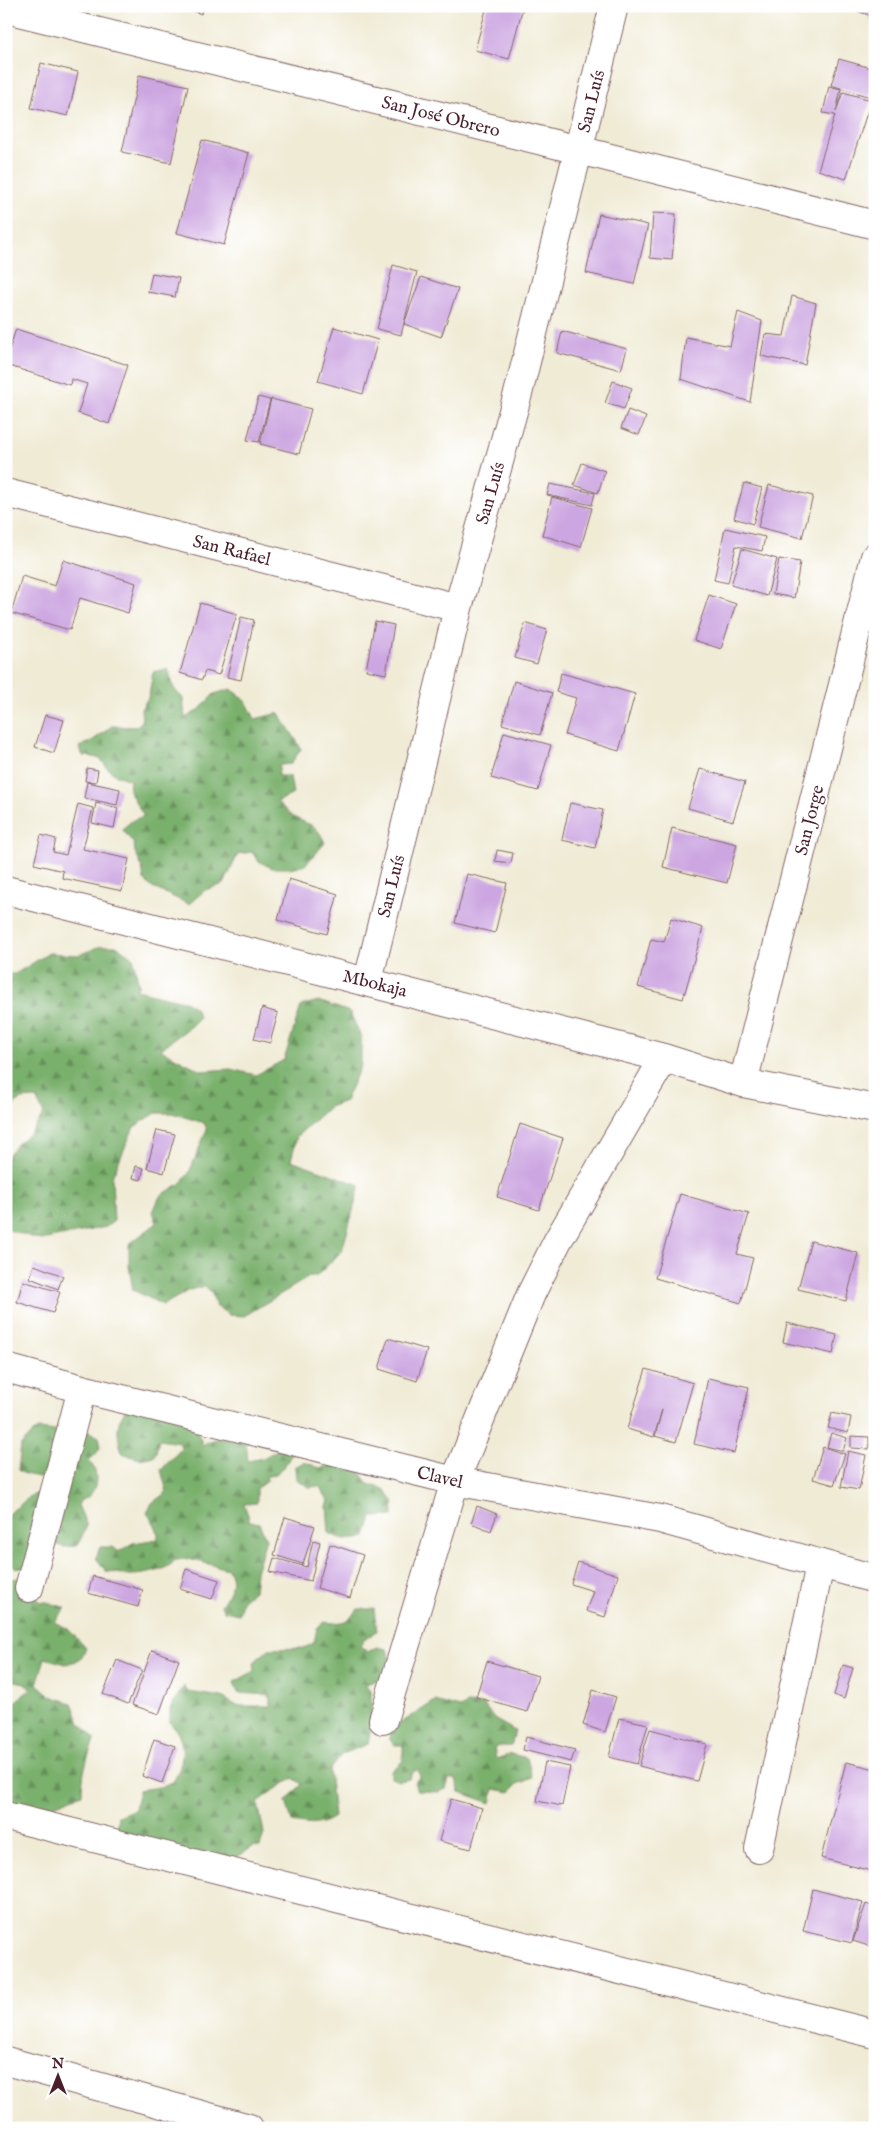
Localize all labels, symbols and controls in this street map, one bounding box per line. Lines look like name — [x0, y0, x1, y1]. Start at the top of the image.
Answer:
street label: San Luís — [574, 68, 611, 135]
street label: San José Obrero — [379, 92, 503, 143]
street label: San Luís — [472, 460, 511, 527]
street label: San Rafael — [190, 531, 273, 572]
street label: San Jorge — [791, 783, 830, 858]
street label: San Luís — [374, 853, 411, 920]
street label: Mbokaja — [340, 965, 409, 1004]
street label: Clavel — [414, 1462, 465, 1495]
north arrow — [32, 2052, 82, 2102]
text: N — [51, 2055, 64, 2073]

